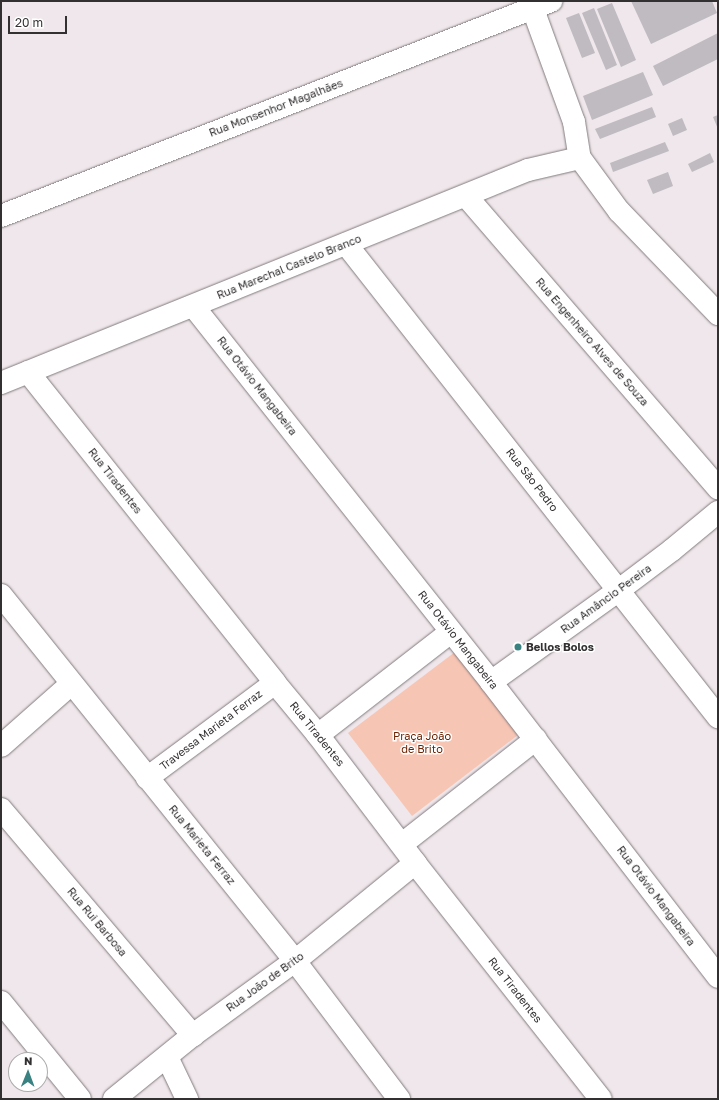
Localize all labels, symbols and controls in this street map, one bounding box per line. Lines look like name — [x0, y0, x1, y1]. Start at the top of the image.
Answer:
scale bar — [10, 8, 69, 34]
text: 20 m — [15, 15, 43, 30]
street label: Rua Monsenhor Magalhães — [207, 76, 345, 140]
street label: Rua Marechal Castelo Branco — [215, 232, 363, 302]
street label: Rua Engenheiro Alves de Souza — [533, 275, 651, 409]
street label: Rua Otávio Mangabeira — [214, 334, 300, 438]
street label: Rua Tiradentes — [85, 446, 145, 516]
street label: Rua São Pedro — [503, 446, 561, 514]
street label: Rua Amâncio Pereira — [558, 562, 654, 636]
street label: Rua Otávio Mangabeira — [415, 588, 501, 692]
place label: Bellos Bolos — [526, 640, 594, 654]
marker: Bellos Bolos — [513, 642, 523, 652]
street label: Travessa Marieta Ferraz — [157, 687, 265, 773]
street label: Rua Tiradentes — [287, 699, 347, 769]
park label: Praça João de Brito — [393, 730, 451, 756]
street label: Rua Marieta Ferraz — [166, 803, 238, 887]
street label: Rua Otávio Mangabeira — [614, 843, 698, 949]
street label: Rua Rui Barbosa — [64, 885, 130, 959]
street label: Rua João de Brito — [224, 949, 306, 1015]
street label: Rua Tiradentes — [485, 955, 545, 1025]
north arrow — [8, 1052, 48, 1092]
text: N — [24, 1054, 33, 1067]

